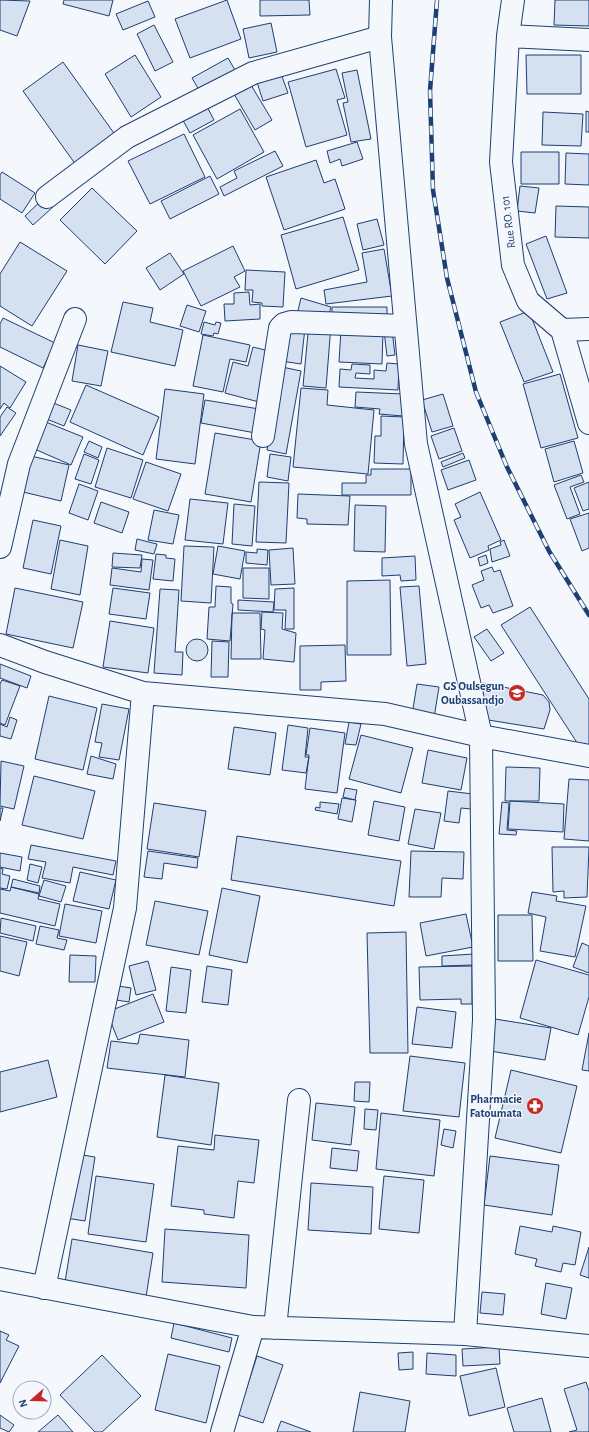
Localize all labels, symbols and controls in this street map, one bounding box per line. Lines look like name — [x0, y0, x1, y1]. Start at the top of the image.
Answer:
street label: Rue RO. 101 — [499, 195, 517, 249]
place label: GS Oulsegun Oubassandjo — [441, 680, 504, 707]
school or university icon: GS Oulsegun Oubassandjo — [507, 683, 527, 703]
place label: Pharmacie Fatoumata — [470, 1093, 522, 1119]
pharmacy icon: Pharmacie Fatoumata — [525, 1096, 545, 1116]
north arrow — [12, 1380, 52, 1420]
text: N — [17, 1398, 30, 1409]

